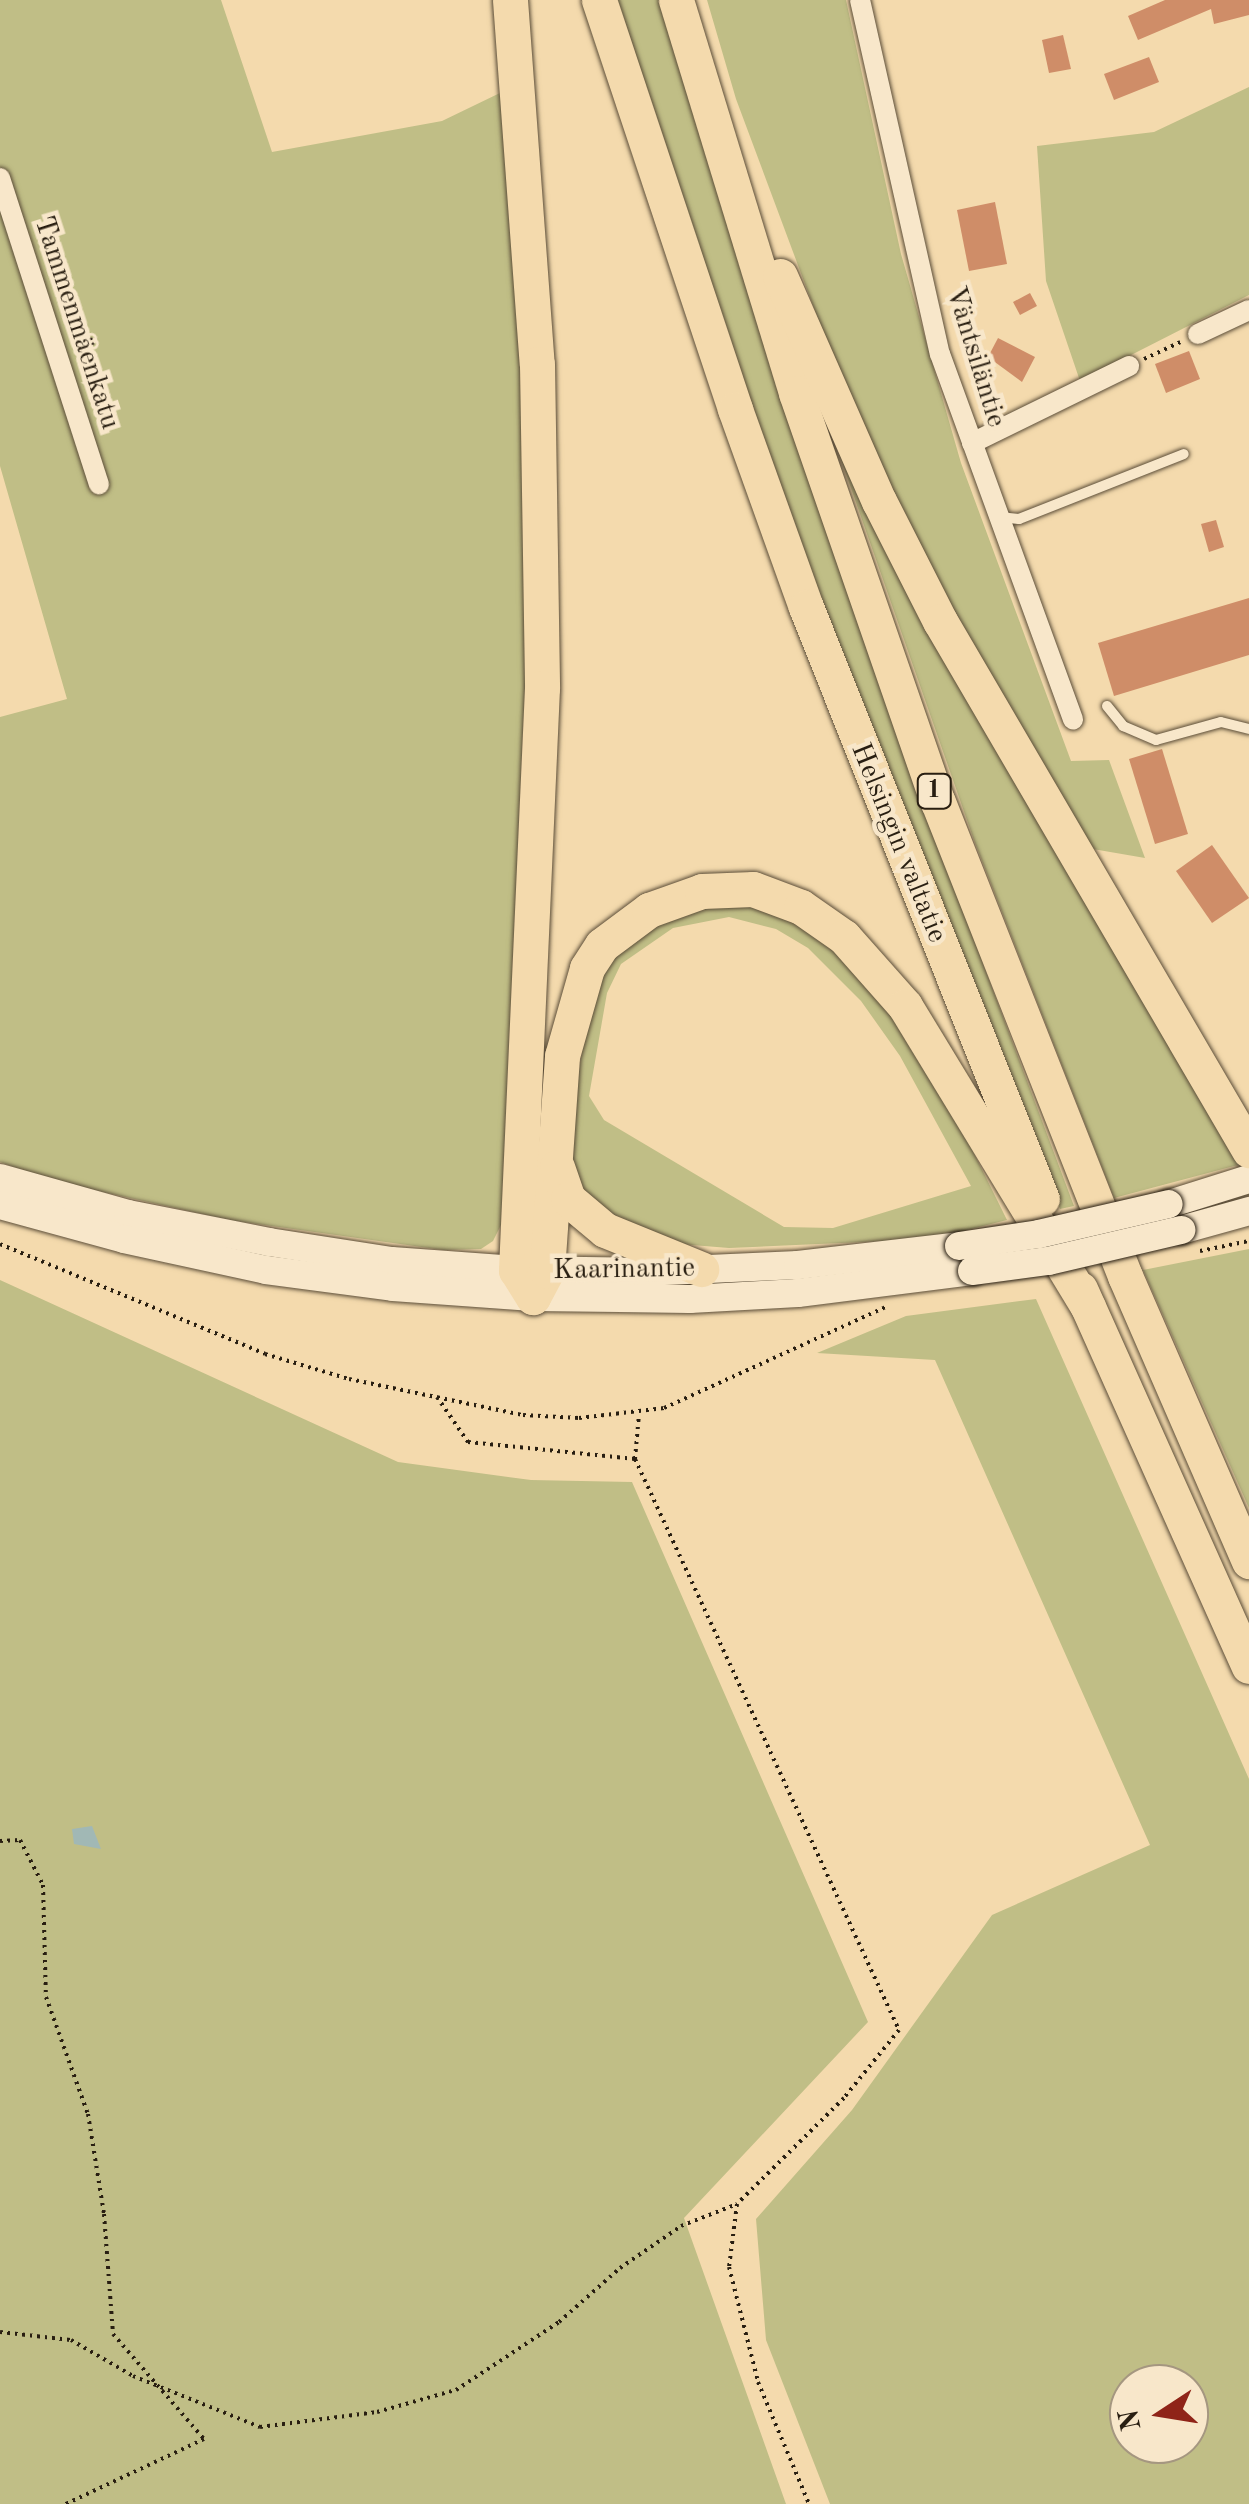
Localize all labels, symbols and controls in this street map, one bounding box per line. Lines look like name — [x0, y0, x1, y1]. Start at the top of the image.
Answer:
street label: Tammenmäenkatu — [26, 212, 126, 434]
street label: Väntsiläntie — [938, 283, 1012, 431]
street label: Helsingin valtatie — [843, 738, 953, 948]
road number: 1 — [916, 771, 952, 811]
street label: Kaarinantie — [553, 1252, 695, 1288]
north arrow — [1109, 2364, 1209, 2464]
text: N — [1116, 2406, 1148, 2433]

